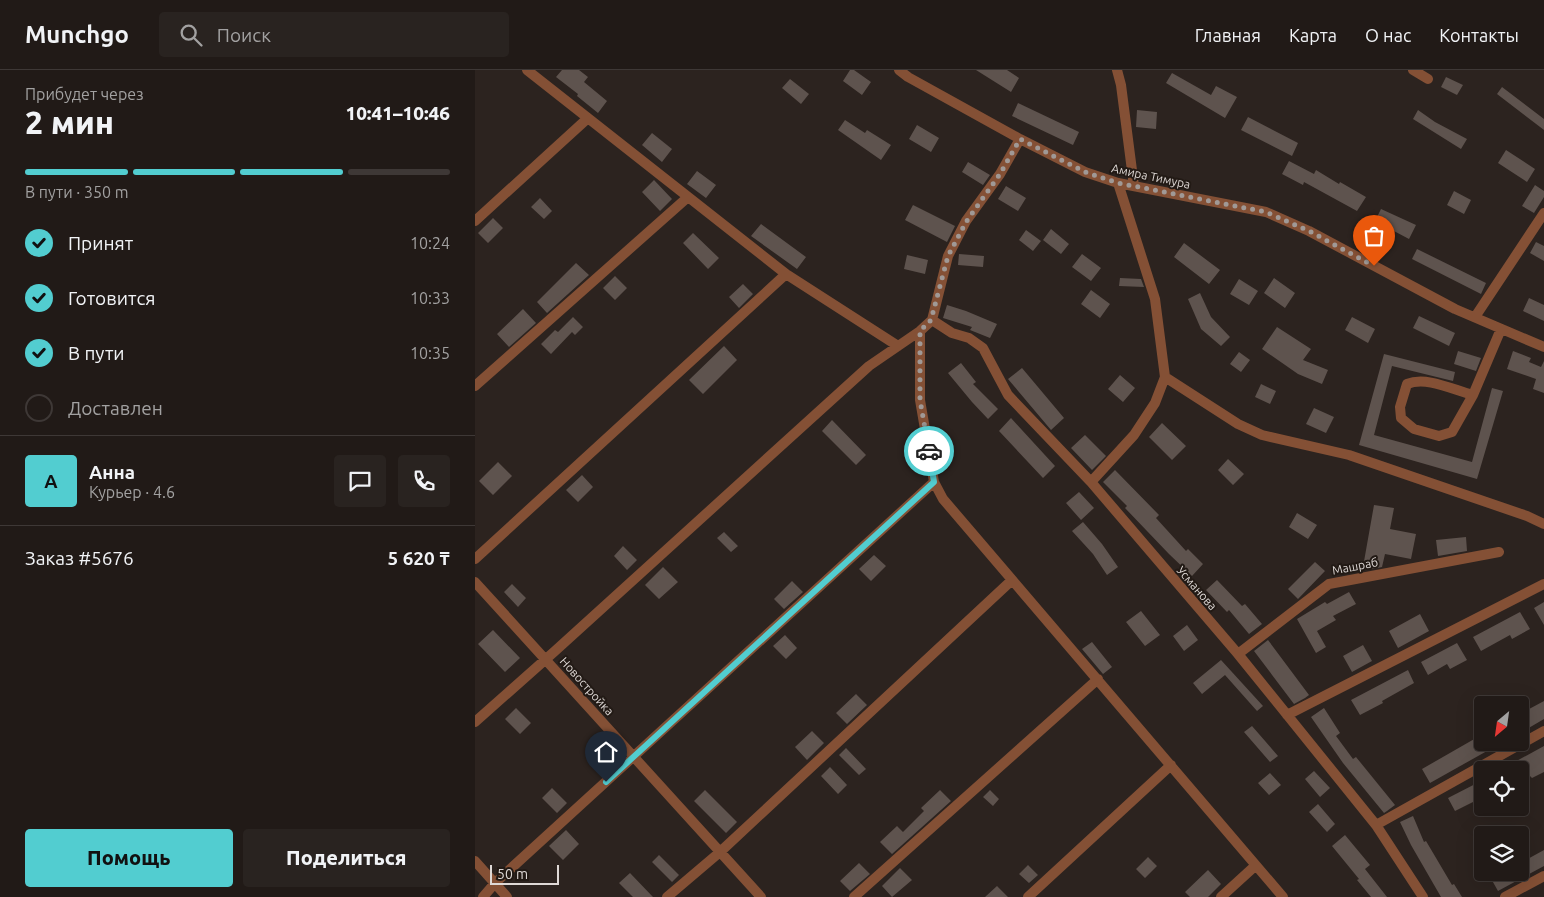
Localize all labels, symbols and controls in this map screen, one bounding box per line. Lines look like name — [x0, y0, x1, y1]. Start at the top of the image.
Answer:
search box — [159, 12, 509, 57]
text: Munchgo — [25, 21, 129, 48]
icon: search — [177, 21, 205, 49]
text: Поиск — [217, 24, 271, 46]
text: Главная — [1195, 25, 1261, 45]
text: Карта — [1289, 25, 1337, 45]
text: О нас — [1365, 25, 1411, 45]
text: Контакты — [1439, 25, 1519, 45]
text: Прибудет через — [25, 85, 144, 103]
text: 10:41–10:46 — [345, 102, 450, 124]
text: 2 мин — [25, 104, 114, 140]
street label: Амира Тимура — [1110, 161, 1192, 191]
text: В пути · 350 m — [25, 183, 128, 201]
pin — [1353, 215, 1395, 266]
icon: bag — [1360, 222, 1388, 250]
icon: check — [25, 229, 53, 257]
text: Принят — [68, 232, 133, 254]
text: 10:24 — [410, 234, 450, 252]
icon: check — [25, 284, 53, 312]
text: Готовится — [68, 287, 155, 309]
text: 10:33 — [410, 289, 450, 307]
icon: check — [25, 339, 53, 367]
text: В пути — [68, 342, 125, 364]
text: 10:35 — [410, 344, 450, 362]
text: Доставлен — [68, 397, 163, 419]
courier — [904, 426, 954, 476]
icon: car — [915, 437, 943, 465]
button: chat — [334, 455, 386, 507]
button: phone — [398, 455, 450, 507]
text: Анна — [89, 461, 135, 483]
text: А — [44, 470, 58, 492]
text: Курьер · 4.6 — [89, 483, 175, 501]
text: Заказ #5676 — [25, 547, 134, 569]
text: 5 620 ₸ — [387, 547, 450, 569]
street label: Машраб — [1331, 555, 1379, 577]
street label: Усманова — [1174, 563, 1220, 613]
street label: Новостройка — [558, 654, 616, 718]
north arrow — [1474, 696, 1529, 751]
map controls — [1474, 696, 1529, 881]
pin — [585, 731, 627, 782]
icon: home — [592, 738, 620, 766]
button: locate — [1474, 761, 1529, 816]
button: layers — [1474, 826, 1529, 881]
button: Помощь — [25, 829, 233, 887]
button: Поделиться — [243, 829, 450, 887]
scale bar — [490, 862, 559, 885]
text: 50 m — [497, 866, 528, 882]

